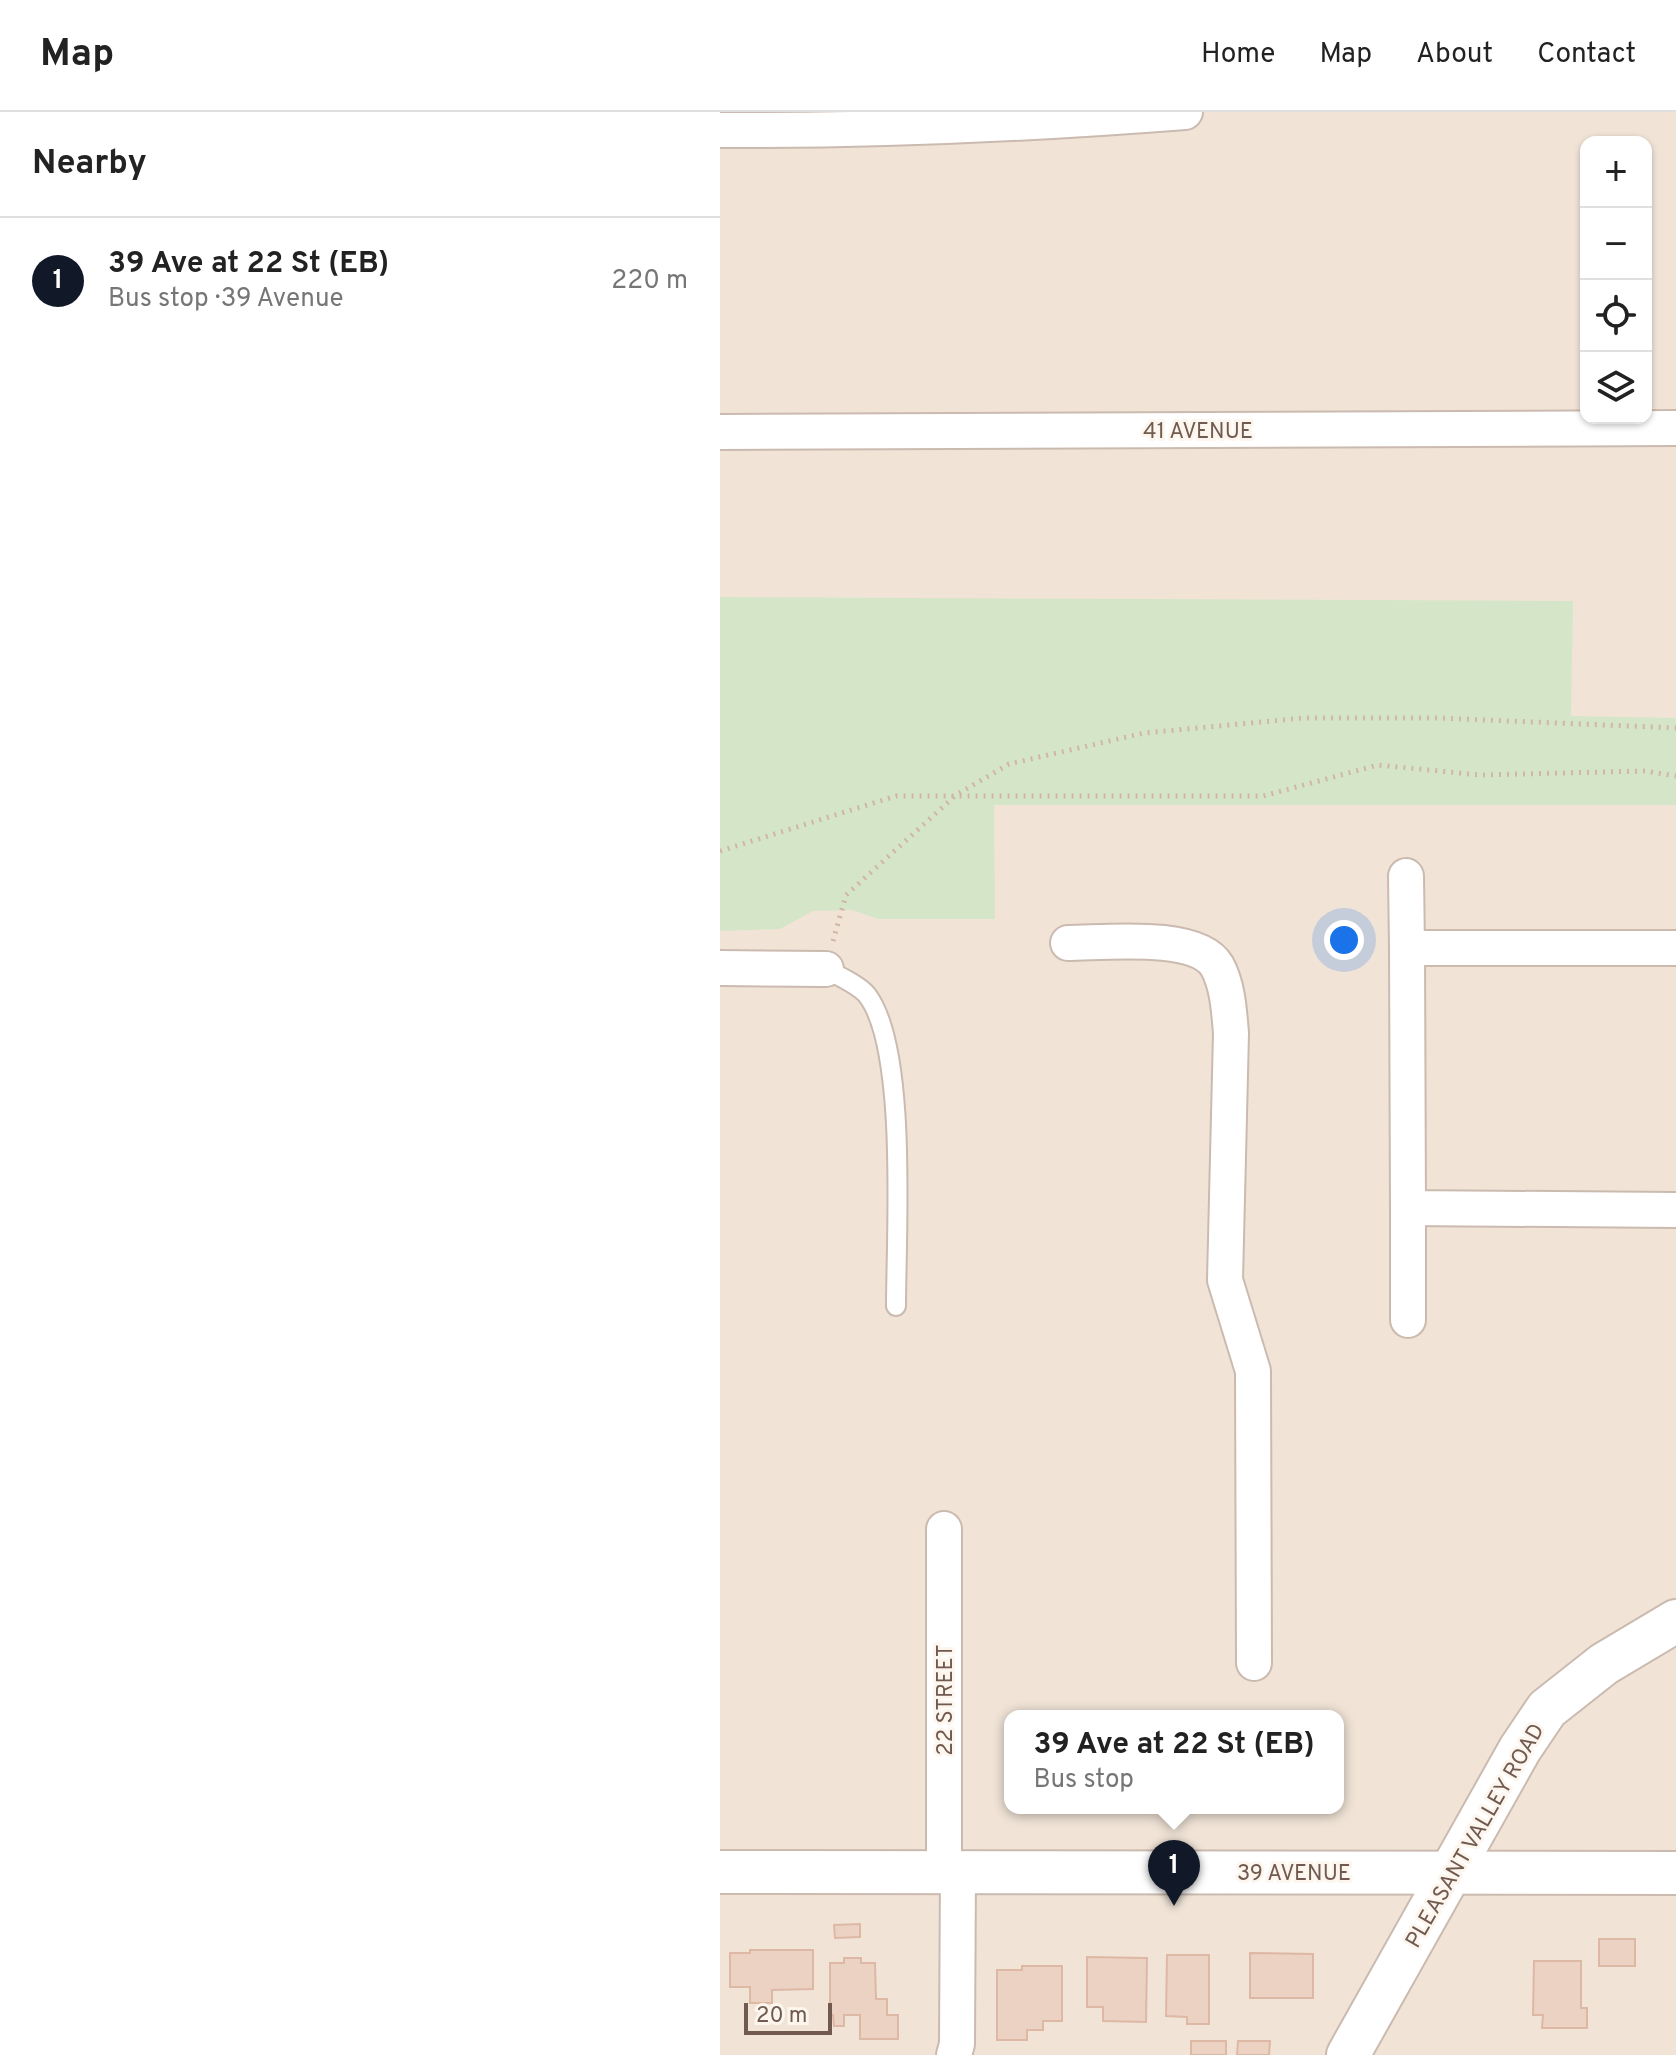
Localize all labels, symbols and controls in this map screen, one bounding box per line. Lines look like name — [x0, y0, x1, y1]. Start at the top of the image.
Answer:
text: Map — [40, 31, 114, 80]
text: Home — [1201, 37, 1275, 73]
text: Map — [1319, 37, 1372, 73]
text: About — [1416, 37, 1493, 73]
text: Contact — [1537, 37, 1636, 73]
map controls — [1580, 136, 1652, 424]
button: + — [1580, 136, 1652, 208]
text: Nearby — [32, 143, 147, 186]
button: − — [1580, 208, 1652, 280]
text: 39 Ave at 22 St (EB) — [108, 246, 389, 283]
text: 1 — [53, 265, 63, 298]
text: 220 m — [611, 265, 688, 298]
button: locate — [1580, 280, 1652, 352]
text: Bus stop · 39 Avenue — [108, 283, 343, 316]
button: layers — [1580, 352, 1652, 424]
street label: 41 AVENUE — [1143, 419, 1253, 446]
your location — [1324, 920, 1364, 960]
street label: 22 STREET — [933, 1644, 960, 1756]
popup — [1004, 1710, 1344, 1814]
street label: PLEASANT VALLEY ROAD — [1401, 1719, 1552, 1953]
text: 39 Ave at 22 St (EB) — [1033, 1727, 1315, 1764]
text: Bus stop — [1033, 1764, 1134, 1797]
pin: 1 — [1148, 1840, 1200, 1906]
street label: 39 AVENUE — [1237, 1861, 1351, 1888]
scale bar — [744, 1999, 832, 2035]
text: 20 m — [756, 2003, 807, 2030]

